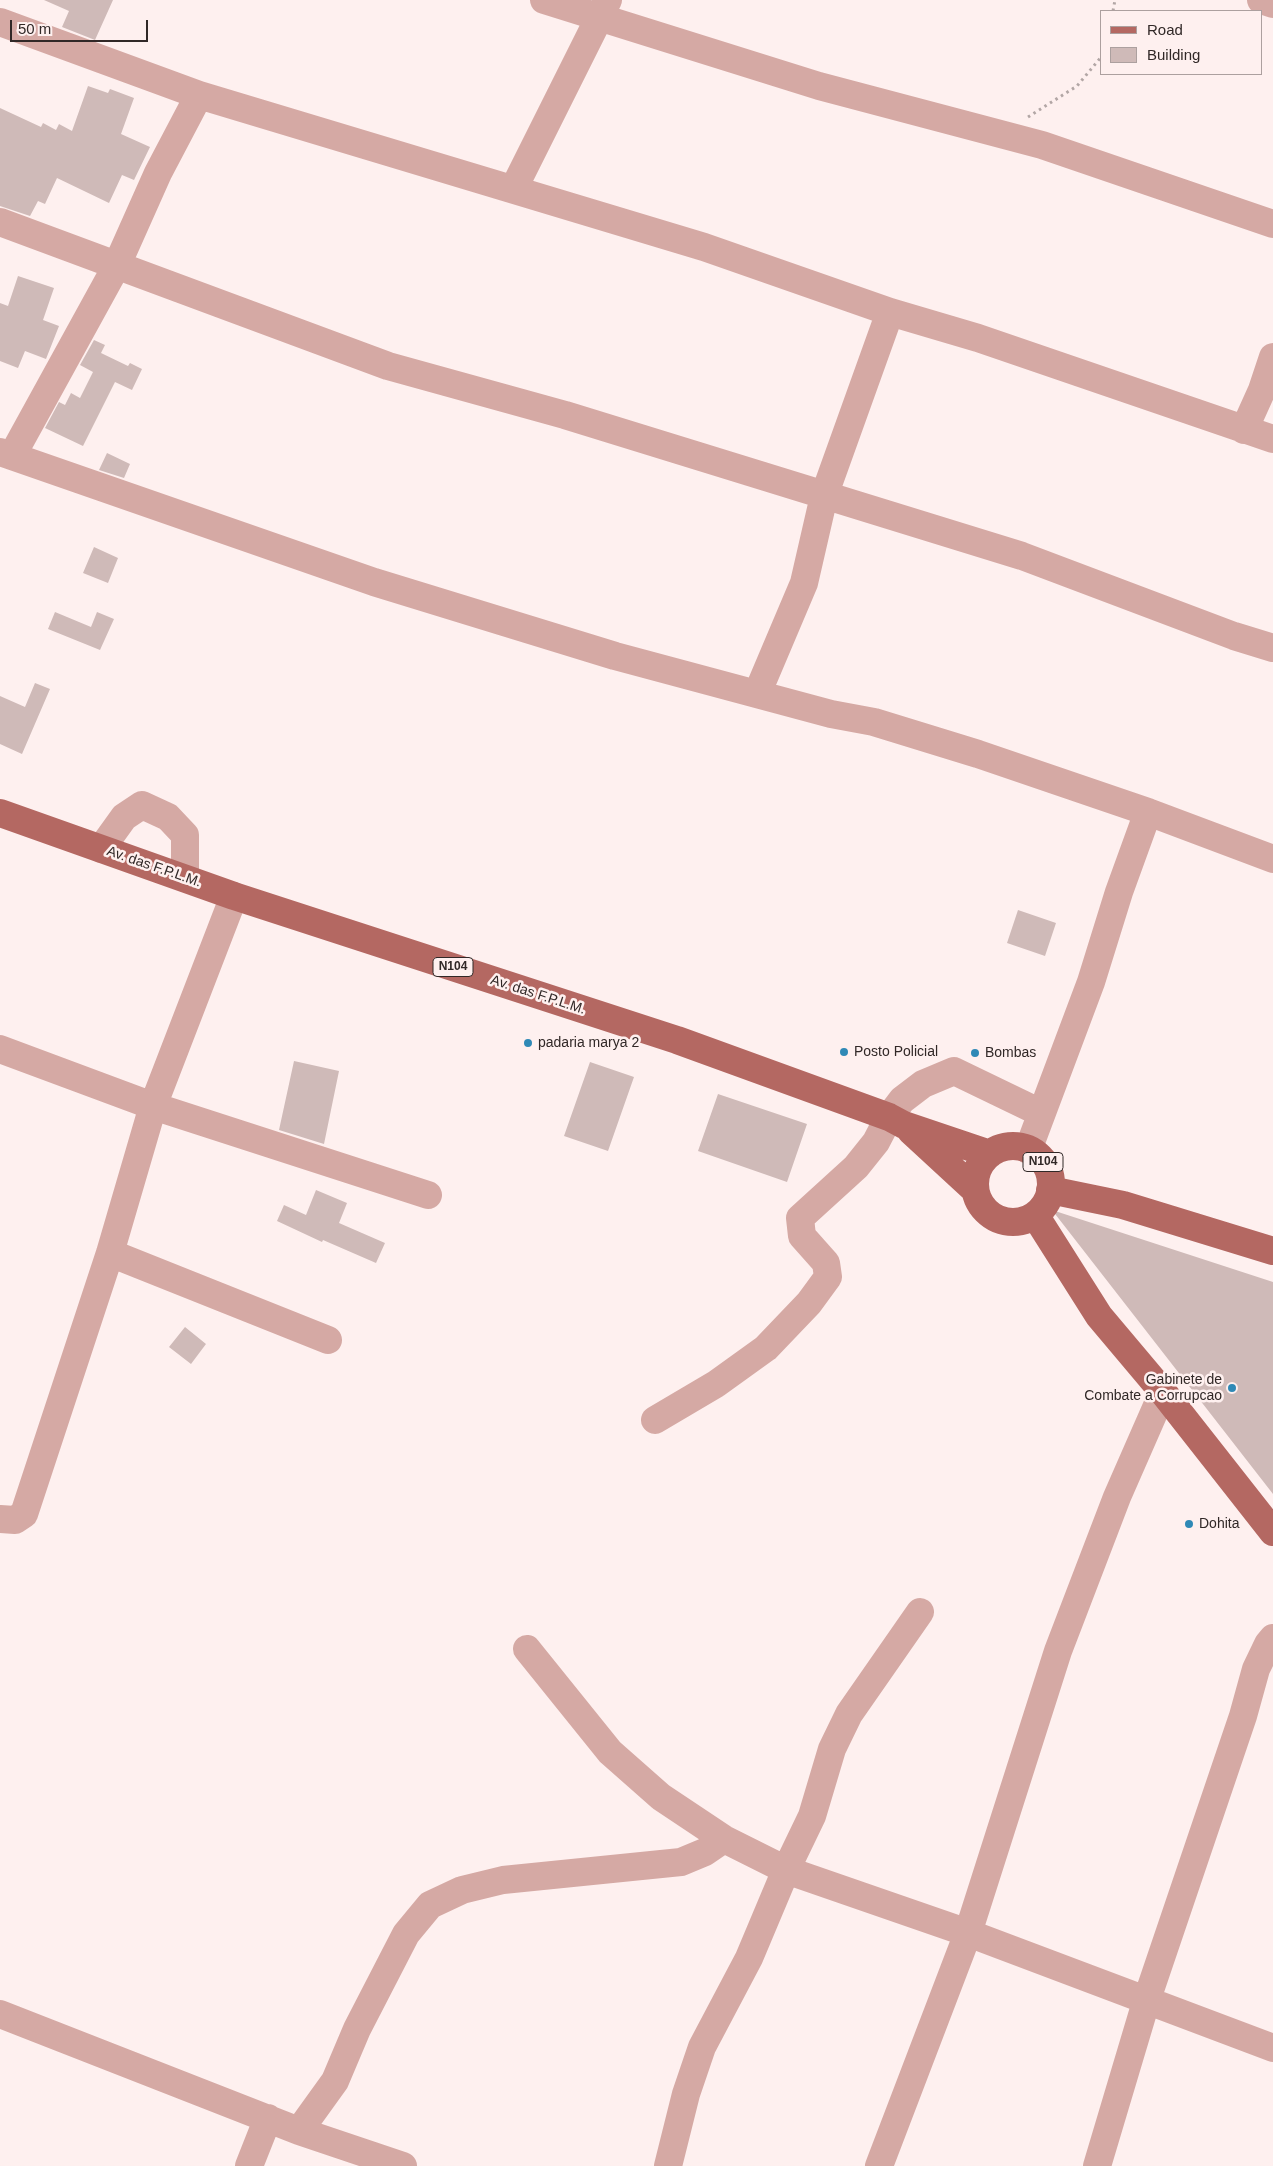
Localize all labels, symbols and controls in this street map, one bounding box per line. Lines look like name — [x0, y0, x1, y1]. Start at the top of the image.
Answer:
scale bar — [12, 10, 150, 42]
legend — [1100, 10, 1263, 75]
text: 50 m — [18, 20, 51, 37]
text: Road — [1147, 21, 1183, 38]
text: Building — [1147, 46, 1200, 63]
street label: Av. das F.P.L.M. — [105, 843, 203, 891]
road number: N104 — [433, 958, 473, 976]
street label: Av. das F.P.L.M. — [488, 972, 588, 1018]
place label: padaria marya 2 — [538, 1035, 639, 1051]
marker: padaria marya 2 — [522, 1037, 534, 1049]
place label: Posto Policial — [854, 1044, 938, 1060]
place label: Bombas — [985, 1045, 1036, 1061]
marker: Posto Policial — [838, 1046, 850, 1058]
marker: Bombas — [969, 1047, 981, 1059]
road number: N104 — [1023, 1152, 1063, 1172]
place label: Gabinete de Combate a Corrupcao — [1084, 1372, 1222, 1404]
marker: Gabinete de Combate a Corrupcao — [1226, 1382, 1238, 1394]
place label: Dohita — [1199, 1516, 1239, 1532]
marker: Dohita — [1183, 1518, 1195, 1530]

